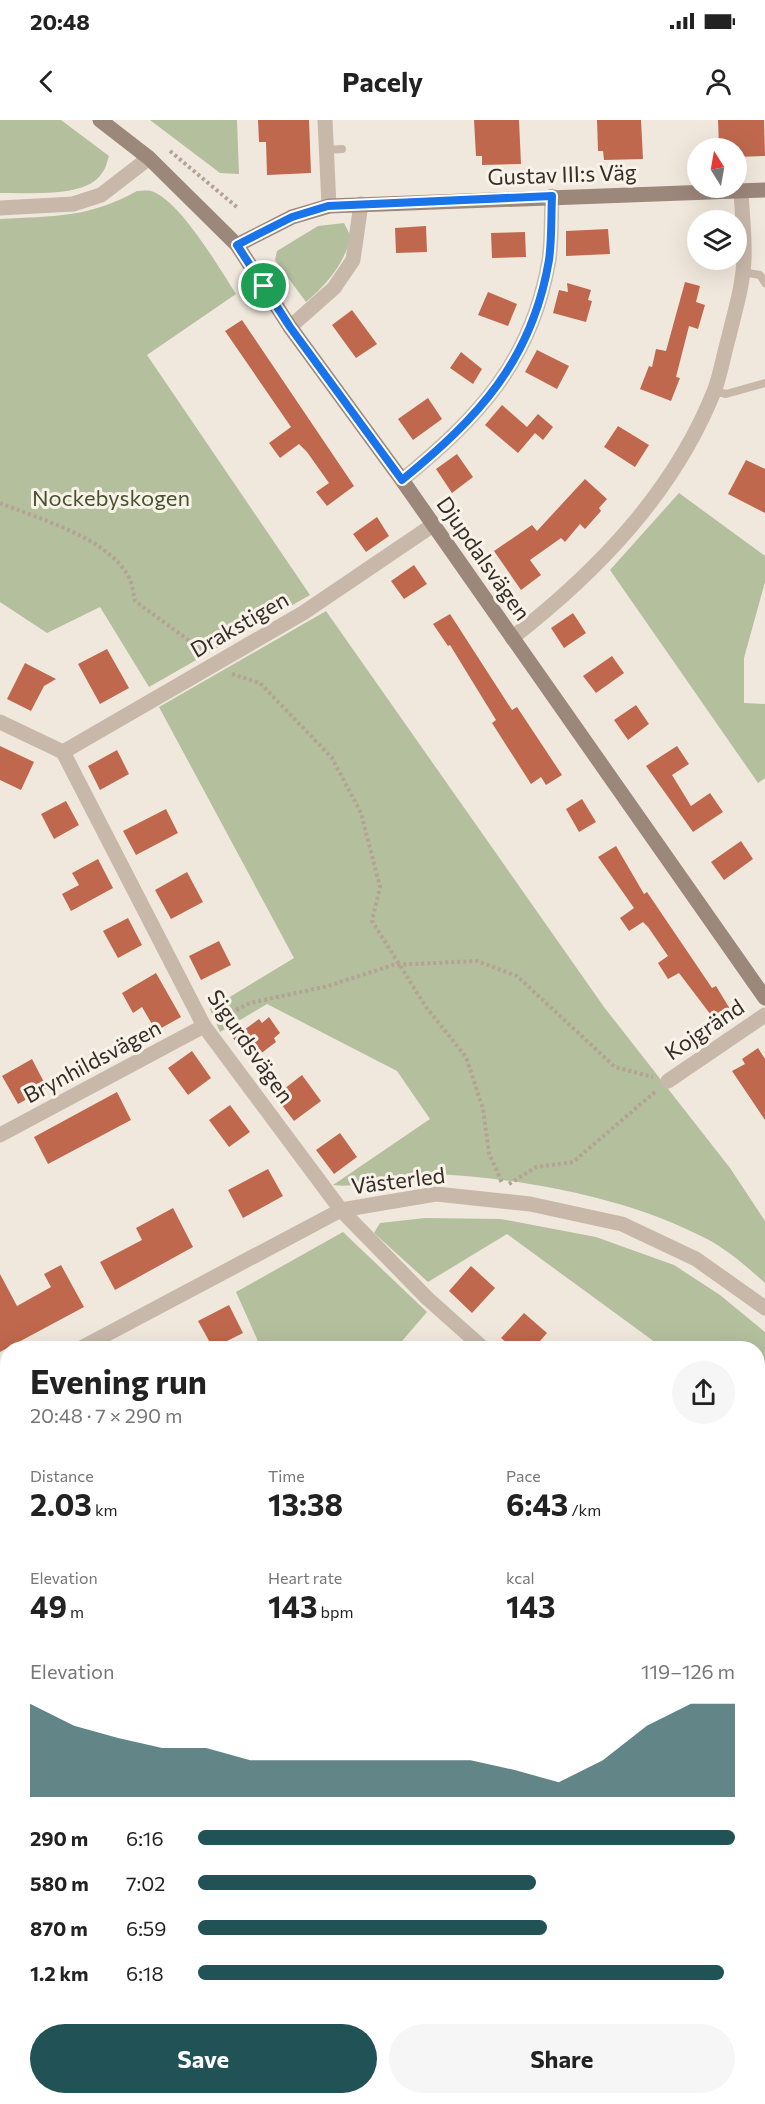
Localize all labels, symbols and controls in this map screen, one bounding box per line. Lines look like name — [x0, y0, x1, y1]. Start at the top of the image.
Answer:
text: 20:48 — [30, 8, 90, 35]
icon: back — [30, 65, 63, 98]
text: Pacely — [342, 65, 423, 98]
icon: person — [702, 65, 735, 98]
north arrow — [687, 138, 747, 198]
map controls — [687, 138, 747, 270]
street label: Gustav III:s Väg — [487, 158, 637, 190]
button: layers — [687, 210, 747, 270]
pin — [238, 260, 289, 311]
icon: arrive — [247, 269, 280, 302]
park label: Nockebyskogen — [32, 484, 190, 511]
street label: Djupdalsvägen — [431, 491, 537, 625]
street label: Drakstigen — [185, 585, 293, 663]
street label: Sigurdsvägen — [202, 984, 300, 1108]
street label: Kojgränd — [659, 993, 749, 1065]
street label: Brynhildsvägen — [19, 1013, 165, 1109]
street label: Västerled — [349, 1161, 447, 1199]
text: Evening run — [30, 1360, 207, 1401]
button: share — [672, 1361, 735, 1424]
text: 20:48 · 7 × 290 m — [30, 1403, 182, 1427]
text: Distance — [30, 1466, 94, 1485]
text: Time — [268, 1466, 305, 1485]
text: Pace — [506, 1466, 541, 1485]
text: 2.03 — [30, 1485, 92, 1522]
text: 13:38 — [268, 1485, 343, 1522]
text: 6:43 — [506, 1485, 568, 1522]
text: km — [92, 1500, 118, 1519]
text: /km — [568, 1500, 601, 1519]
text: Elevation — [30, 1568, 98, 1587]
text: Heart rate — [268, 1568, 342, 1587]
text: kcal — [506, 1568, 535, 1587]
text: 49 — [30, 1587, 67, 1624]
text: 143 — [268, 1587, 317, 1624]
text: 143 — [506, 1587, 555, 1624]
text: m — [67, 1602, 84, 1621]
text: bpm — [317, 1602, 353, 1621]
text: Elevation — [30, 1659, 115, 1683]
text: 119–126 m — [641, 1659, 735, 1683]
text: 290 m — [30, 1826, 88, 1850]
text: 6:16 — [126, 1826, 164, 1850]
text: 580 m — [30, 1871, 89, 1895]
text: 7:02 — [126, 1871, 165, 1895]
text: 870 m — [30, 1916, 88, 1940]
text: 6:59 — [126, 1916, 167, 1940]
text: 1.2 km — [30, 1961, 88, 1985]
text: 6:18 — [126, 1961, 164, 1985]
button: Save — [30, 2024, 377, 2093]
button: Share — [389, 2024, 735, 2093]

